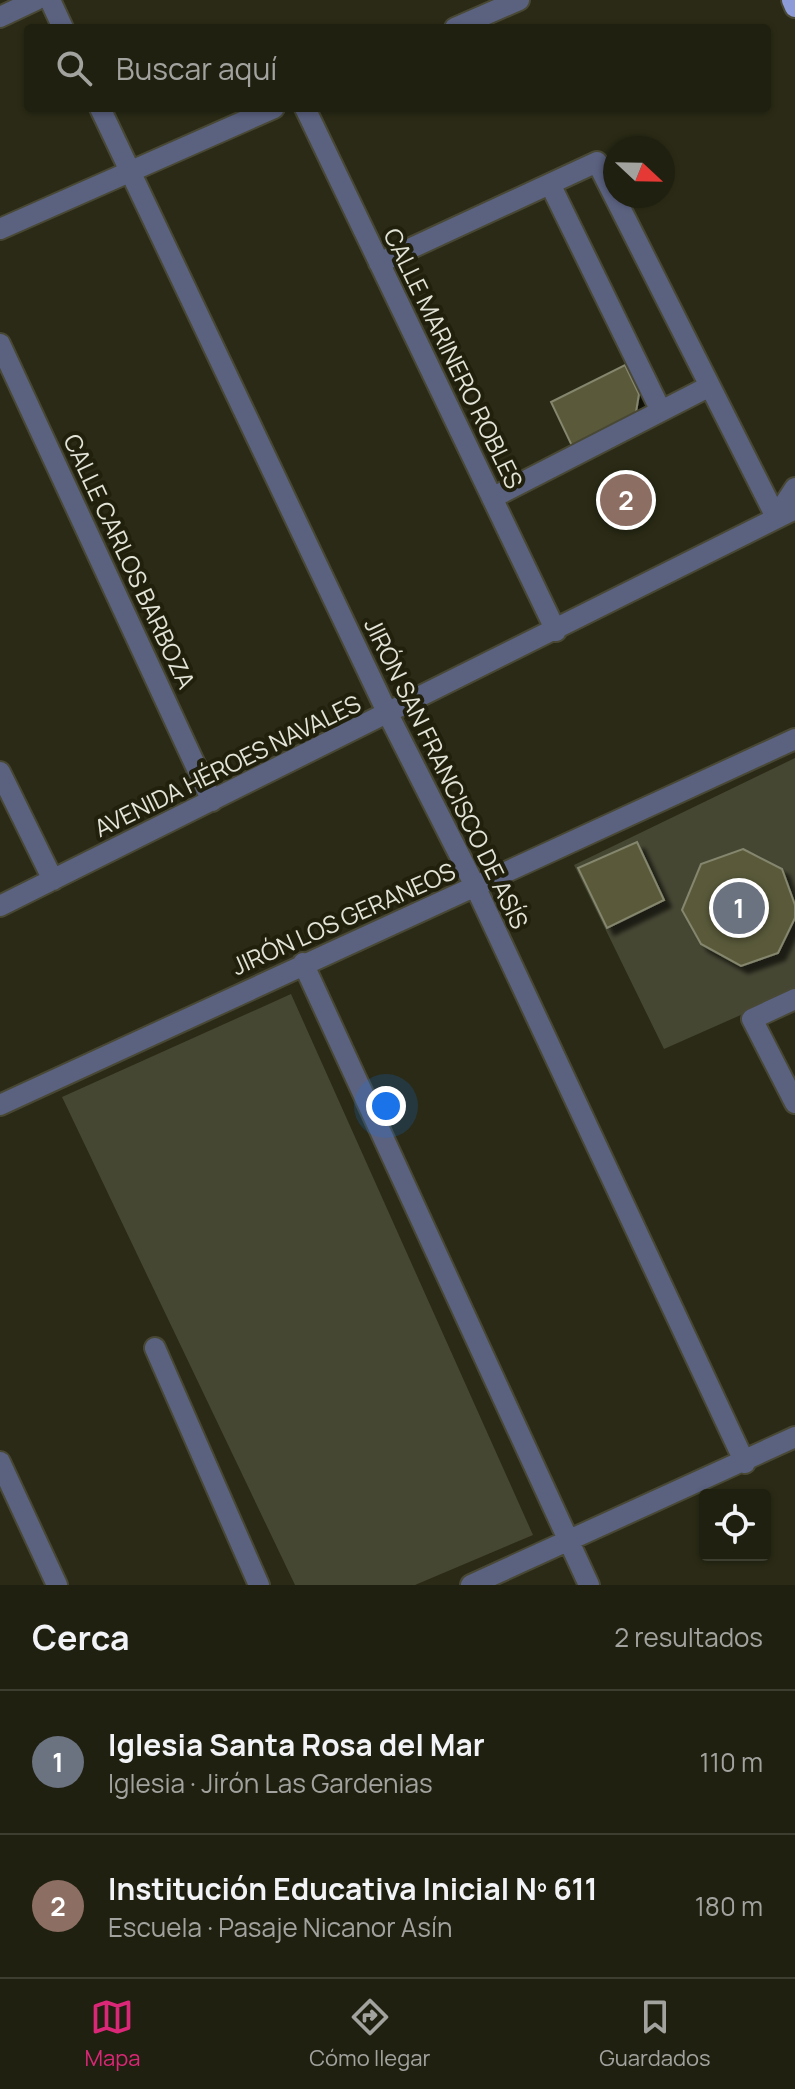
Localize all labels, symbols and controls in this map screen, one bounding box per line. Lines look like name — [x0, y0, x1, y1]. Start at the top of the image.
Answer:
search box — [24, 24, 771, 112]
icon: search — [52, 46, 96, 90]
text: Buscar aquí — [116, 48, 277, 89]
north arrow — [603, 136, 675, 208]
street label: CALLE MARINERO ROBLES — [377, 222, 531, 494]
street label: CALLE CARLOS BARBOZA — [56, 428, 204, 694]
pin: 2 — [600, 470, 652, 530]
street label: JIRÓN SAN FRANCISCO DE ASÍS — [357, 612, 537, 934]
street label: AVENIDA HÉROES NAVALES — [88, 686, 366, 844]
street label: JIRÓN LOS GERANEOS — [226, 854, 460, 982]
pin: 1 — [713, 878, 765, 938]
your location — [366, 1086, 406, 1126]
map controls — [699, 1489, 771, 1561]
button: locate — [699, 1489, 771, 1561]
text: Cerca — [32, 1614, 130, 1660]
text: 2 resultados — [614, 1619, 763, 1655]
text: Iglesia Santa Rosa del Mar — [108, 1724, 485, 1765]
text: 1 — [52, 1744, 64, 1780]
text: 110 m — [700, 1744, 763, 1780]
text: Iglesia · Jirón Las Gardenias — [108, 1765, 433, 1801]
text: Institución Educativa Inicial Nº 611 — [108, 1868, 598, 1909]
text: 2 — [50, 1888, 66, 1924]
text: 180 m — [695, 1888, 763, 1924]
text: Escuela · Pasaje Nicanor Asín — [108, 1909, 452, 1945]
tab: Mapa — [84, 1995, 140, 2073]
tab: Cómo llegar — [309, 1995, 430, 2073]
tab: Guardados — [599, 1995, 711, 2073]

